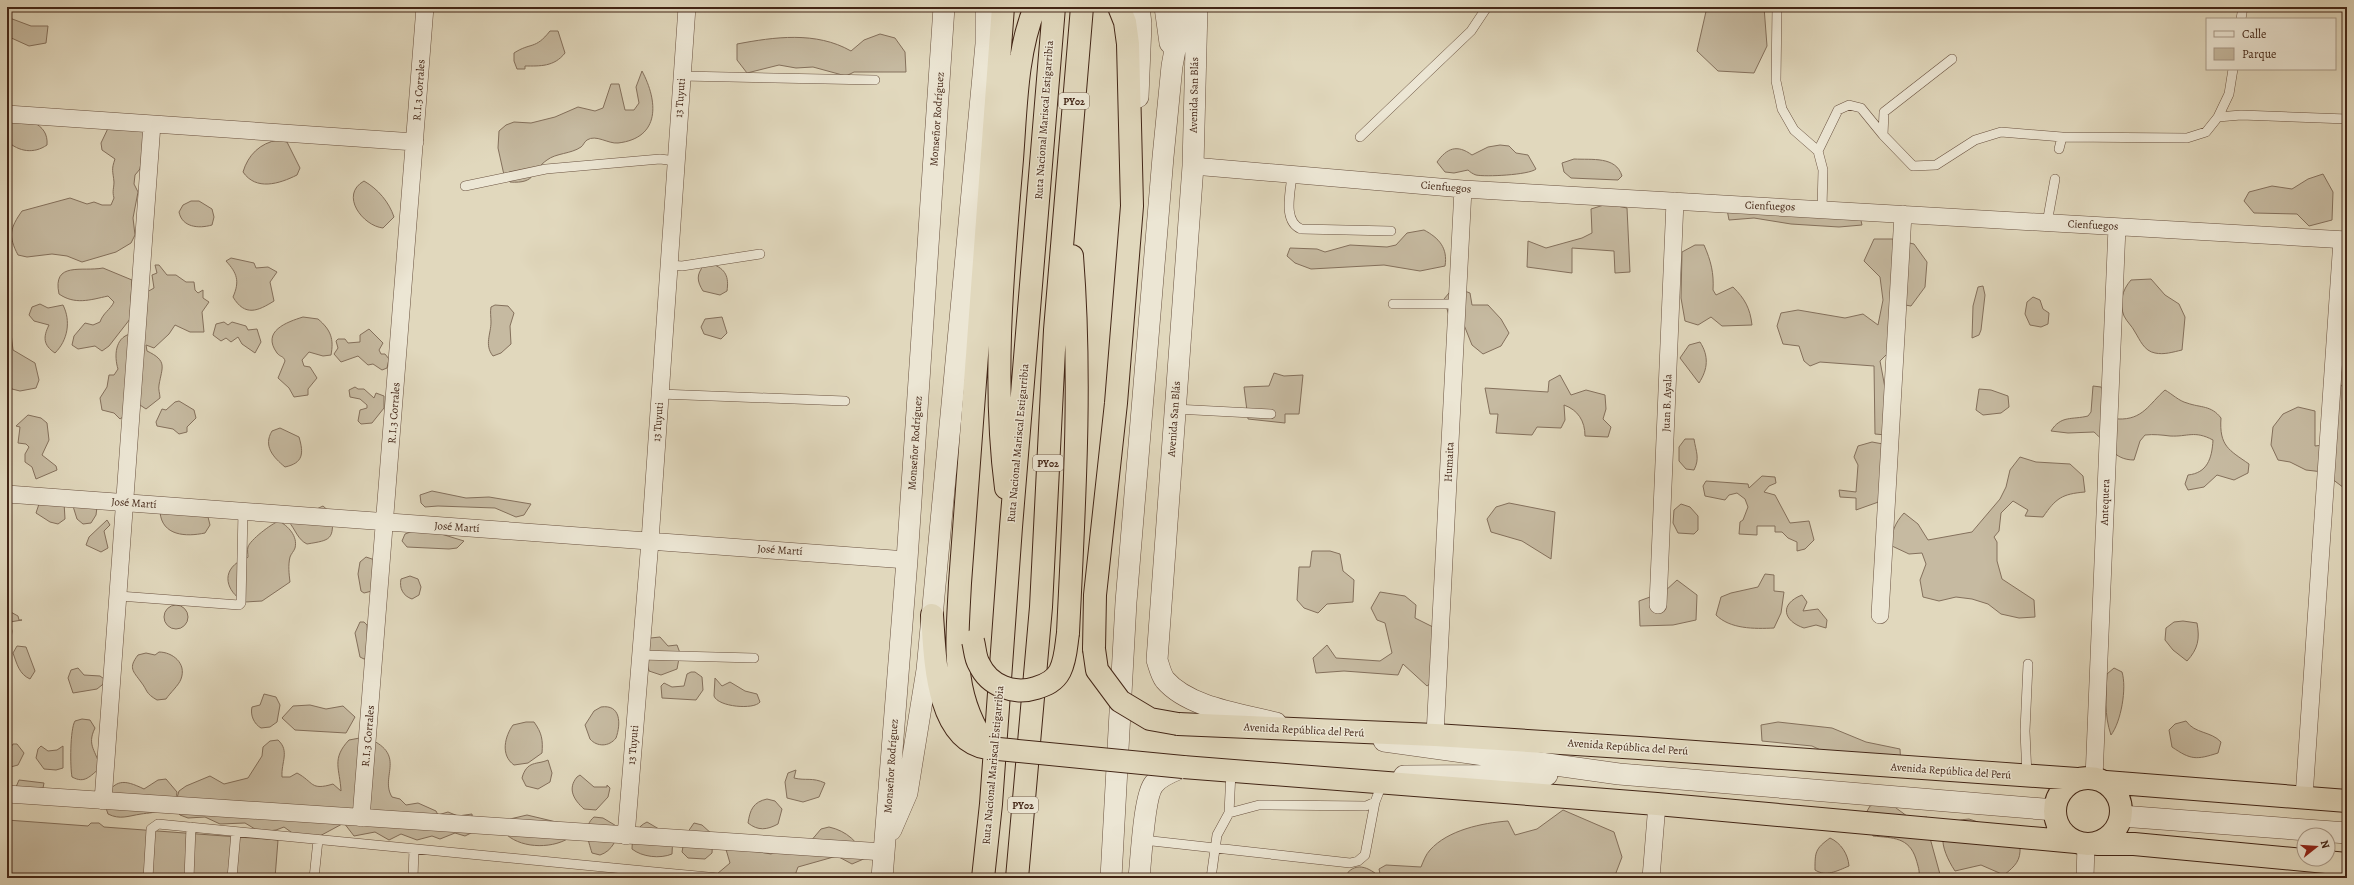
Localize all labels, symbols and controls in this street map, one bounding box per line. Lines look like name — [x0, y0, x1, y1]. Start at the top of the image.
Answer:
legend — [2206, 18, 2336, 70]
text: Calle — [2242, 26, 2266, 42]
street label: Ruta Nacional Mariscal Estigarribia — [1031, 39, 1057, 200]
text: Parque — [2242, 46, 2277, 62]
street label: Avenida San Blás — [1186, 57, 1202, 134]
street label: R.I.3 Corrales — [409, 59, 429, 121]
street label: Monseñor Rodríguez — [926, 71, 948, 167]
street label: 13 Tuyuti — [671, 78, 689, 118]
road number: PY02 — [1059, 93, 1089, 109]
street label: Cienfuegos — [1420, 177, 1472, 197]
street label: Cienfuegos — [1744, 198, 1796, 214]
street label: Cienfuegos — [2067, 216, 2119, 234]
street label: Ruta Nacional Mariscal Estigarribia — [1004, 362, 1032, 523]
street label: Juan B. Ayala — [1658, 373, 1676, 432]
street label: Avenida San Blás — [1164, 381, 1184, 458]
street label: R.I.3 Corrales — [384, 382, 404, 444]
street label: Monseñor Rodríguez — [904, 395, 926, 491]
street label: 13 Tuyuti — [649, 402, 667, 442]
street label: Humaita — [1440, 441, 1458, 483]
road number: PY02 — [1033, 455, 1063, 471]
street label: Antequera — [2097, 478, 2113, 527]
street label: José Martí — [111, 494, 157, 512]
street label: José Martí — [434, 518, 480, 536]
street label: José Martí — [757, 541, 803, 559]
street label: Ruta Nacional Mariscal Estigarribia — [979, 684, 1007, 845]
street label: R.I.3 Corrales — [358, 705, 378, 767]
street label: Monseñor Rodríguez — [880, 718, 902, 814]
street label: Avenida República del Perú — [1242, 719, 1365, 741]
street label: 13 Tuyuti — [624, 725, 642, 765]
street label: Avenida República del Perú — [1566, 735, 1689, 759]
street label: Avenida República del Perú — [1889, 759, 2012, 783]
road number: PY02 — [1008, 797, 1038, 813]
north arrow — [2296, 827, 2336, 867]
text: N — [2317, 838, 2333, 850]

